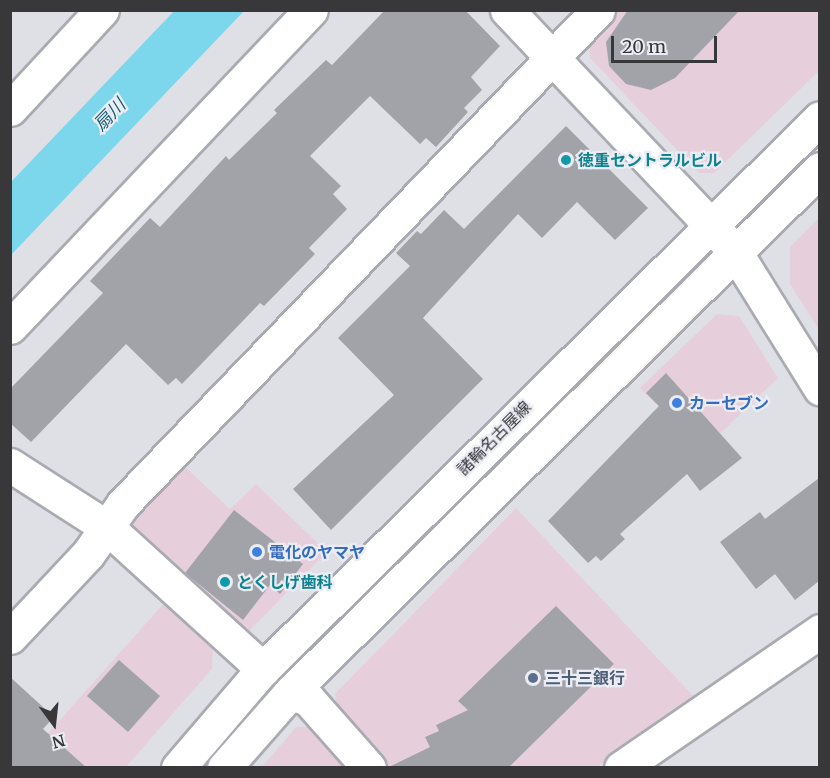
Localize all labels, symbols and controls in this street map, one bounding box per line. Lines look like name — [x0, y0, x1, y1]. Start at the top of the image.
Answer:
scale bar — [614, 24, 720, 62]
text: 20 m — [622, 35, 666, 58]
water label: 扇川 — [90, 95, 130, 135]
place label: 徳重セントラルビル — [578, 150, 722, 170]
marker: 徳重セントラルビル — [559, 153, 573, 167]
place label: カーセブン — [689, 393, 769, 413]
marker: カーセブン — [670, 396, 684, 410]
street label: 諸輪名古屋線 — [453, 397, 535, 479]
place label: 電化のヤマヤ — [269, 542, 365, 562]
marker: 電化のヤマヤ — [250, 545, 264, 559]
place label: とくしげ歯科 — [237, 572, 333, 592]
marker: とくしげ歯科 — [218, 575, 232, 589]
place label: 三十三銀行 — [545, 668, 625, 688]
marker: 三十三銀行 — [526, 671, 540, 685]
north arrow — [24, 694, 84, 754]
text: N — [50, 730, 67, 753]

